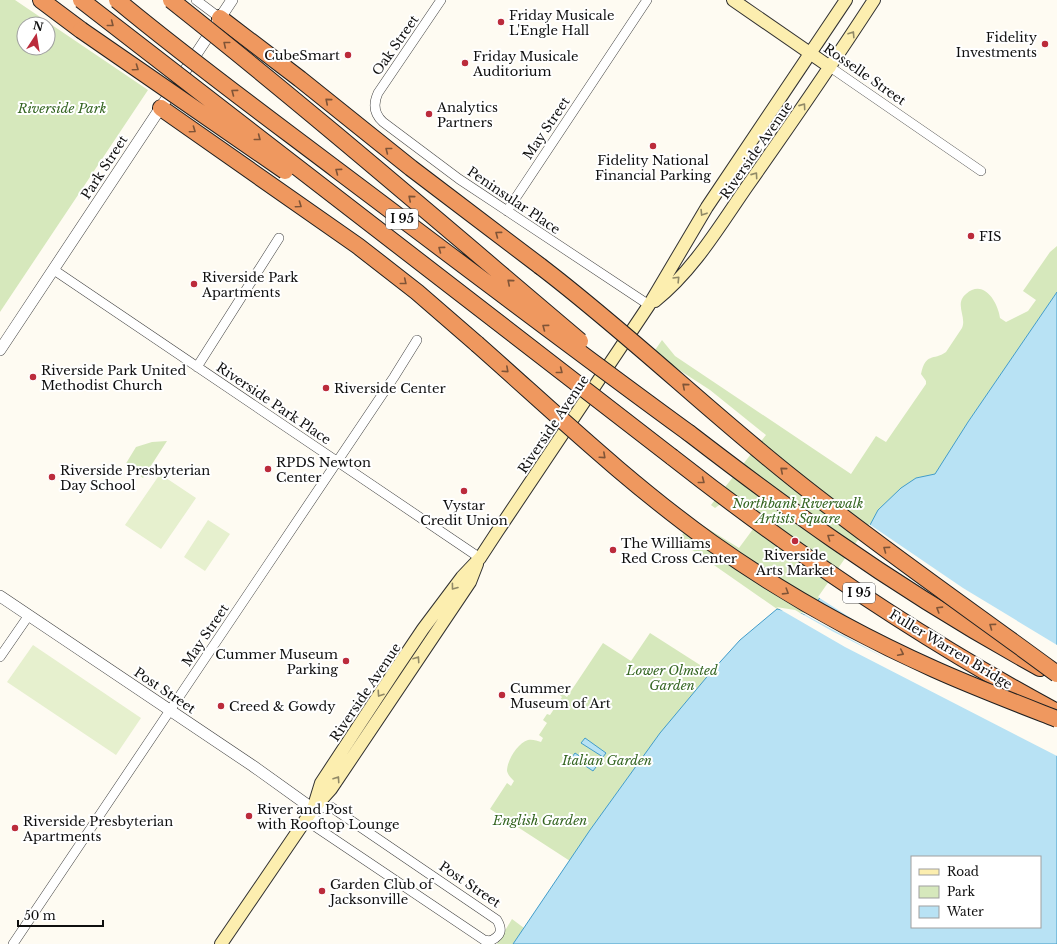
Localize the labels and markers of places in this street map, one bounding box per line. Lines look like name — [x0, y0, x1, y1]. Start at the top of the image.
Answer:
place label: Friday Musicale L'Engle Hall — [509, 7, 614, 39]
marker: Friday Musicale L'Engle Hall — [496, 17, 506, 27]
place label: Fidelity Investments — [956, 29, 1038, 61]
marker: Fidelity Investments — [1040, 39, 1050, 49]
place label: CubeSmart — [264, 47, 340, 64]
place label: Friday Musicale Auditorium — [472, 48, 578, 80]
marker: CubeSmart — [343, 50, 353, 60]
marker: Friday Musicale Auditorium — [460, 58, 470, 68]
place label: Analytics Partners — [436, 99, 498, 131]
marker: Analytics Partners — [424, 109, 434, 119]
marker: Fidelity National Financial Parking — [648, 141, 658, 151]
place label: Fidelity National Financial Parking — [595, 152, 711, 184]
place label: FIS — [979, 228, 1002, 245]
marker: FIS — [966, 231, 976, 241]
place label: Riverside Park Apartments — [201, 269, 298, 301]
marker: Riverside Park Apartments — [189, 279, 199, 289]
place label: Riverside Park United Methodist Church — [41, 362, 186, 394]
marker: Riverside Park United Methodist Church — [28, 372, 38, 382]
place label: Riverside Center — [334, 380, 446, 397]
marker: Riverside Center — [321, 383, 331, 393]
place label: RPDS Newton Center — [276, 454, 371, 486]
place label: Riverside Presbyterian Day School — [60, 462, 210, 494]
marker: RPDS Newton Center — [263, 464, 273, 474]
marker: Riverside Presbyterian Day School — [47, 472, 57, 482]
marker: Vystar Credit Union — [459, 486, 469, 496]
place label: Vystar Credit Union — [420, 497, 508, 529]
place label: The Williams Red Cross Center — [621, 535, 738, 567]
marker: Riverside Arts Market — [790, 536, 800, 546]
marker: The Williams Red Cross Center — [608, 545, 618, 555]
place label: Riverside Arts Market — [755, 547, 834, 579]
place label: Cummer Museum Parking — [215, 646, 338, 678]
marker: Cummer Museum Parking — [341, 656, 351, 666]
place label: Cummer Museum of Art — [510, 680, 611, 712]
marker: Cummer Museum of Art — [497, 690, 507, 700]
place label: Creed & Gowdy — [229, 698, 336, 715]
marker: Creed & Gowdy — [216, 701, 226, 711]
place label: River and Post with Rooftop Lounge — [257, 801, 399, 833]
marker: River and Post with Rooftop Lounge — [244, 811, 254, 821]
place label: Riverside Presbyterian Apartments — [22, 813, 173, 845]
marker: Riverside Presbyterian Apartments — [10, 823, 20, 833]
place label: Garden Club of Jacksonville — [328, 876, 435, 908]
marker: Garden Club of Jacksonville — [317, 886, 327, 896]

